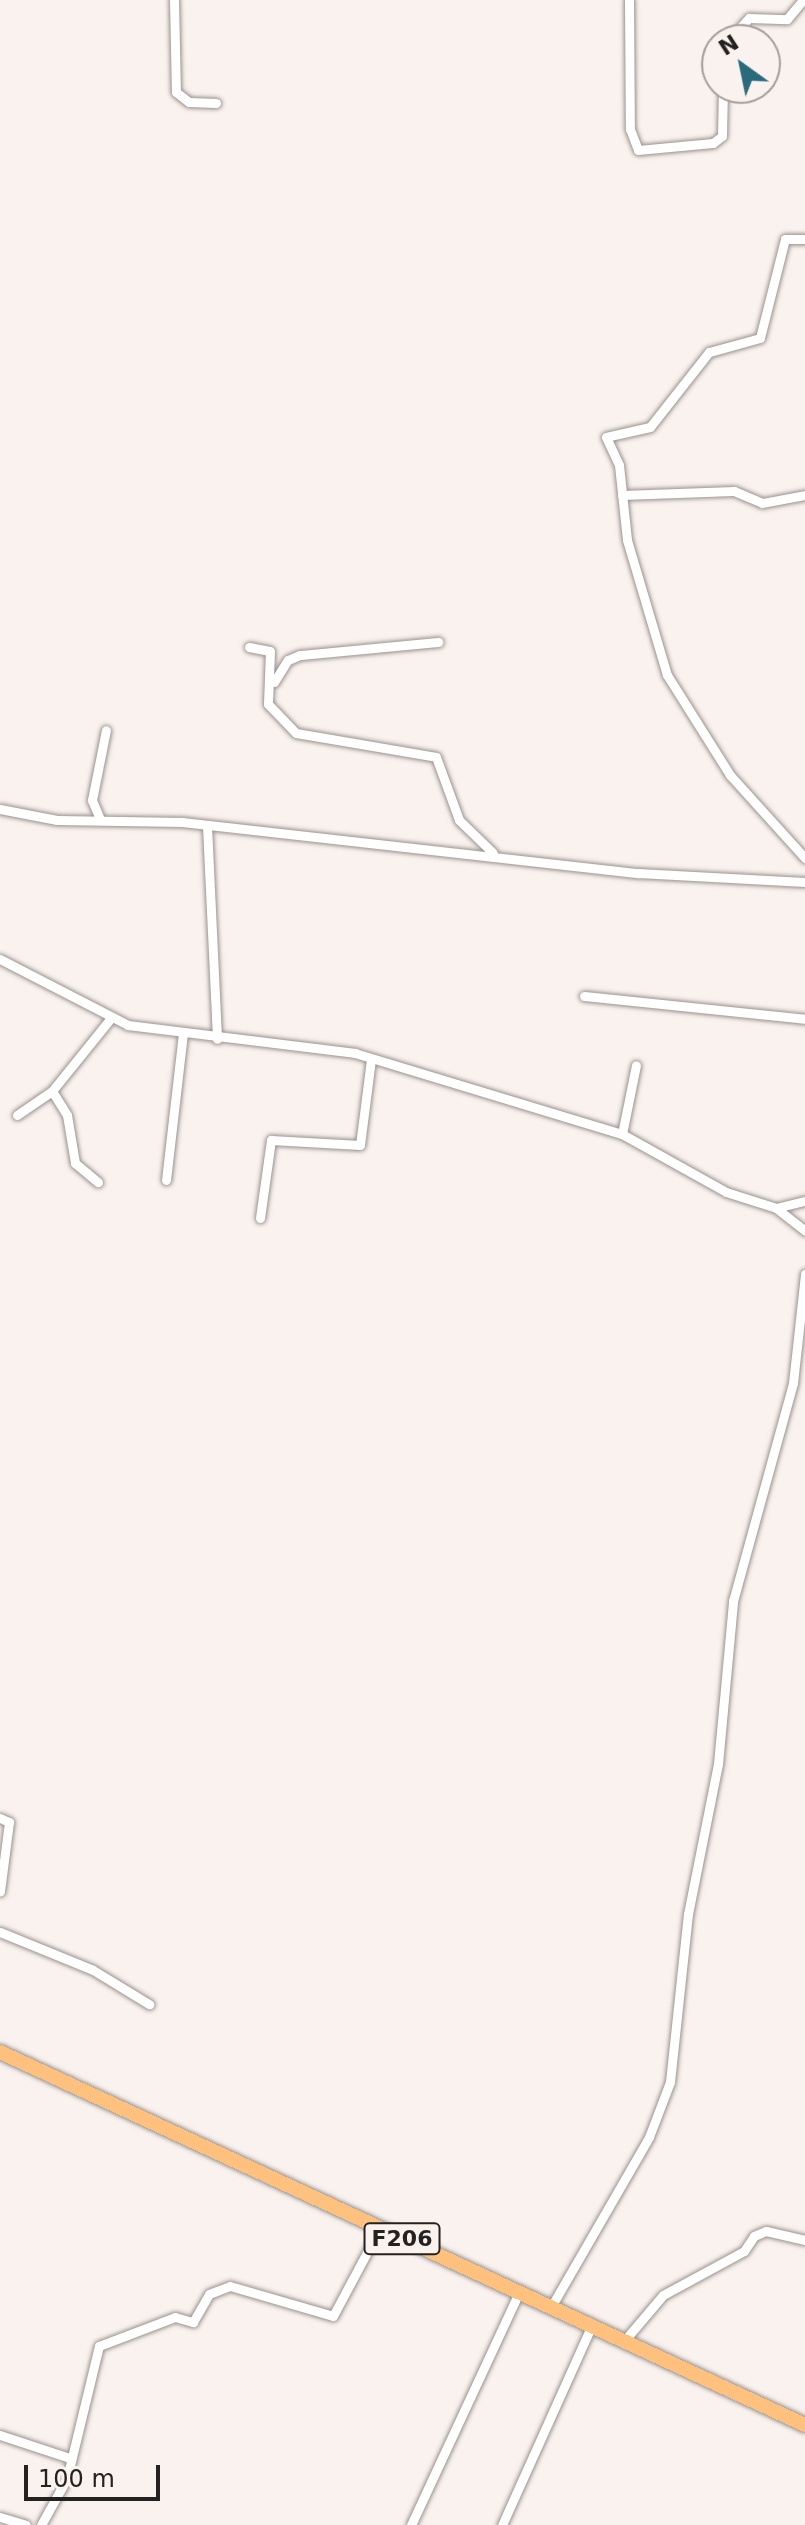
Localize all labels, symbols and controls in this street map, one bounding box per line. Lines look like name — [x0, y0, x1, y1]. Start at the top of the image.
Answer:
north arrow — [701, 24, 781, 104]
text: N — [714, 30, 743, 61]
road number: F206 — [362, 2221, 442, 2257]
scale bar — [28, 2449, 164, 2499]
text: 100 m — [38, 2465, 115, 2493]

